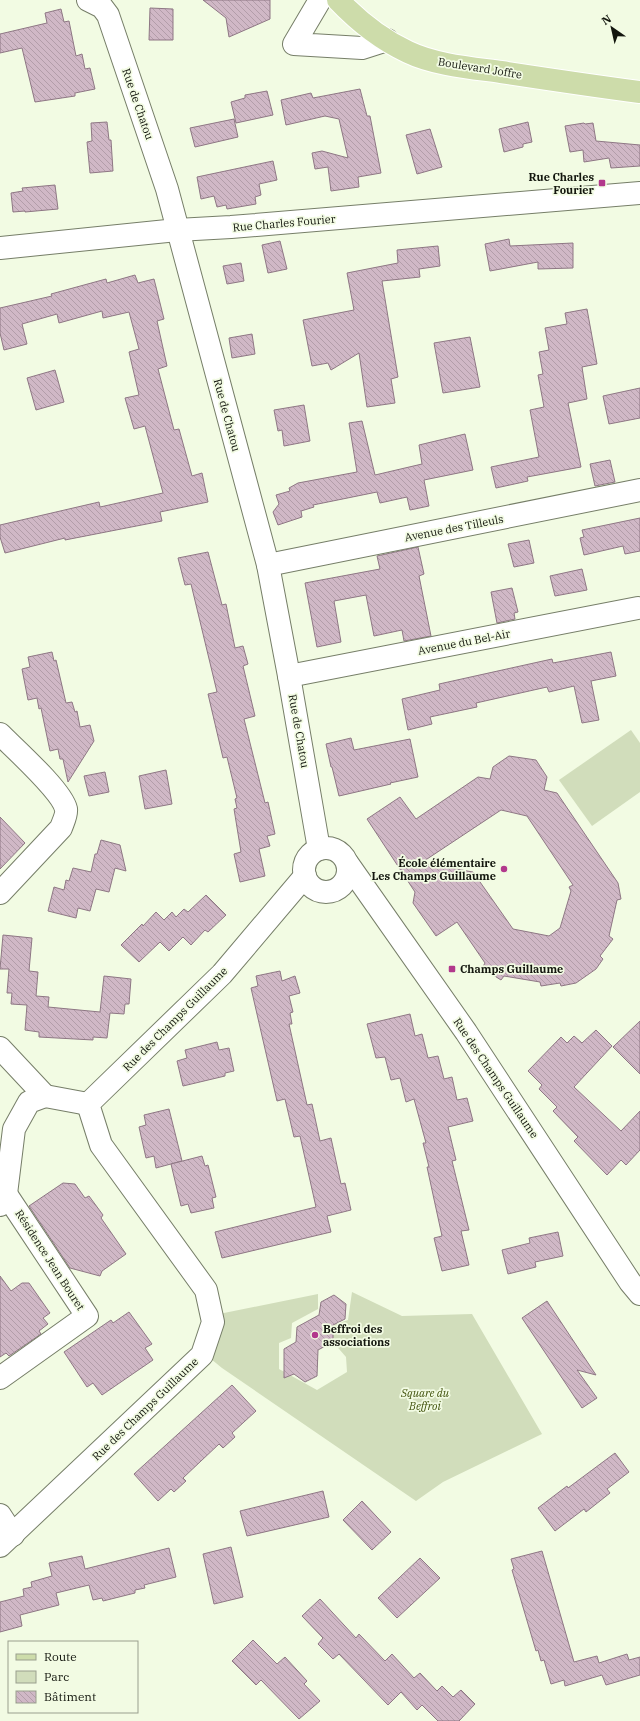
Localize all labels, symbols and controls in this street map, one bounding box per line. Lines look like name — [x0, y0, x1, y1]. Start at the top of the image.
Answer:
north arrow — [592, 8, 632, 48]
text: N — [599, 11, 614, 28]
street label: Boulevard Joffre — [437, 54, 523, 82]
street label: Rue de Chatou — [119, 66, 157, 142]
place label: Rue Charles Fourier — [529, 170, 595, 197]
marker: Rue Charles Fourier — [597, 178, 607, 188]
street label: Rue Charles Fourier — [232, 212, 336, 234]
street label: Rue de Chatou — [211, 377, 243, 453]
street label: Avenue des Tilleuls — [403, 512, 505, 544]
street label: Avenue du Bel-Air — [417, 626, 511, 658]
street label: Rue de Chatou — [286, 693, 312, 769]
place label: École élémentaire Les Champs Guillaume — [371, 855, 496, 883]
marker: École élémentaire Les Champs Guillaume — [499, 864, 509, 874]
place label: Champs Guillaume — [460, 962, 563, 976]
street label: Rue des Champs Guillaume — [120, 964, 230, 1074]
marker: Champs Guillaume — [447, 964, 457, 974]
street label: Rue des Champs Guillaume — [450, 1015, 542, 1141]
street label: Résidence Jean Bouret — [12, 1207, 88, 1313]
place label: Beffroi des associations — [323, 1322, 390, 1349]
marker: Beffroi des associations — [310, 1330, 320, 1340]
street label: Rue des Champs Guillaume — [89, 1355, 201, 1463]
park label: Square du Beffroi — [400, 1386, 450, 1413]
legend — [8, 1641, 138, 1713]
text: Route — [44, 1649, 77, 1664]
text: Parc — [44, 1669, 69, 1684]
text: Bâtiment — [44, 1689, 96, 1704]

